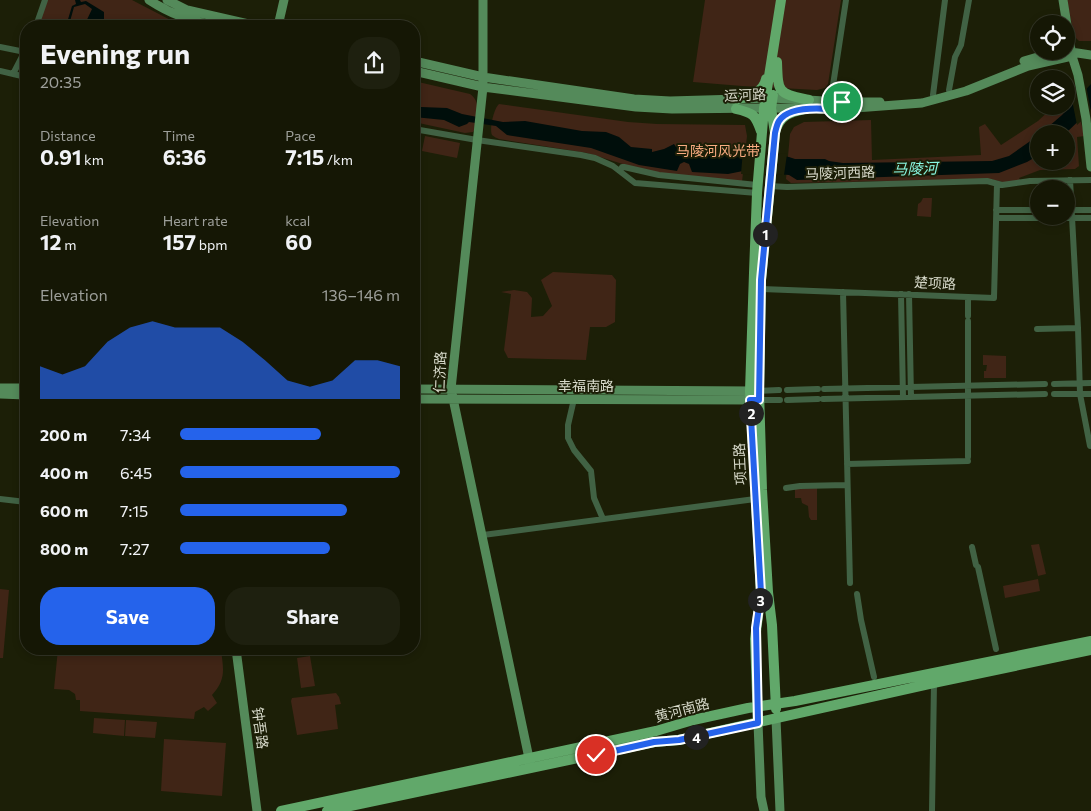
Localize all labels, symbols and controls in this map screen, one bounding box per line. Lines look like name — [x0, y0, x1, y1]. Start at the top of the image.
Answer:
map controls — [1030, 15, 1075, 225]
button: locate — [1030, 15, 1075, 60]
text: Evening run — [40, 36, 190, 70]
button: share — [348, 37, 400, 89]
button: layers — [1030, 70, 1075, 115]
text: 20:35 — [40, 72, 81, 91]
pin — [821, 81, 863, 123]
street label: 运河路 — [724, 85, 766, 104]
icon: arrive — [828, 88, 856, 116]
button: + — [1030, 125, 1075, 170]
text: Distance — [40, 127, 96, 144]
text: Time — [163, 127, 195, 144]
text: Pace — [285, 127, 316, 144]
park label: 马陵河风光带 — [676, 142, 760, 159]
text: 0.91 — [40, 144, 81, 169]
text: 6:36 — [163, 144, 206, 169]
text: 7:15 — [285, 144, 324, 169]
text: km — [81, 151, 104, 168]
text: /km — [324, 151, 353, 168]
water label: 马陵河 — [892, 159, 941, 177]
street label: 马陵河西路 — [805, 163, 875, 182]
button: − — [1030, 180, 1075, 225]
text: Elevation — [40, 212, 99, 229]
text: Heart rate — [163, 212, 228, 229]
text: kcal — [285, 212, 310, 229]
pin: 1 — [752, 222, 778, 246]
text: 1 — [762, 226, 769, 243]
text: 12 — [40, 229, 61, 254]
text: 157 — [163, 229, 196, 254]
text: 60 — [285, 229, 312, 254]
text: m — [61, 236, 76, 253]
text: bpm — [196, 236, 227, 253]
street label: 楚项路 — [914, 273, 956, 292]
text: Elevation — [40, 285, 108, 304]
text: 136–146 m — [322, 285, 400, 304]
street label: 仁济路 — [430, 351, 449, 393]
street label: 幸福南路 — [558, 377, 614, 394]
pin: 2 — [738, 400, 764, 426]
text: 2 — [748, 405, 755, 422]
text: 200 m — [40, 425, 87, 444]
text: 7:34 — [120, 425, 151, 444]
street label: 项王路 — [730, 443, 749, 485]
text: 400 m — [40, 463, 88, 482]
text: 6:45 — [120, 463, 152, 482]
text: 600 m — [40, 501, 88, 520]
text: 7:15 — [120, 501, 148, 520]
text: 800 m — [40, 539, 88, 558]
text: 7:27 — [120, 539, 150, 558]
button: Save — [40, 587, 215, 645]
button: Share — [225, 587, 400, 645]
pin: 3 — [748, 588, 772, 612]
text: 3 — [756, 592, 765, 609]
street label: 黄河南路 — [653, 694, 711, 725]
street label: 钟吾路 — [249, 706, 272, 750]
pin: 4 — [684, 724, 708, 750]
text: 4 — [692, 729, 701, 746]
pin — [575, 734, 617, 776]
icon: check — [582, 741, 610, 769]

